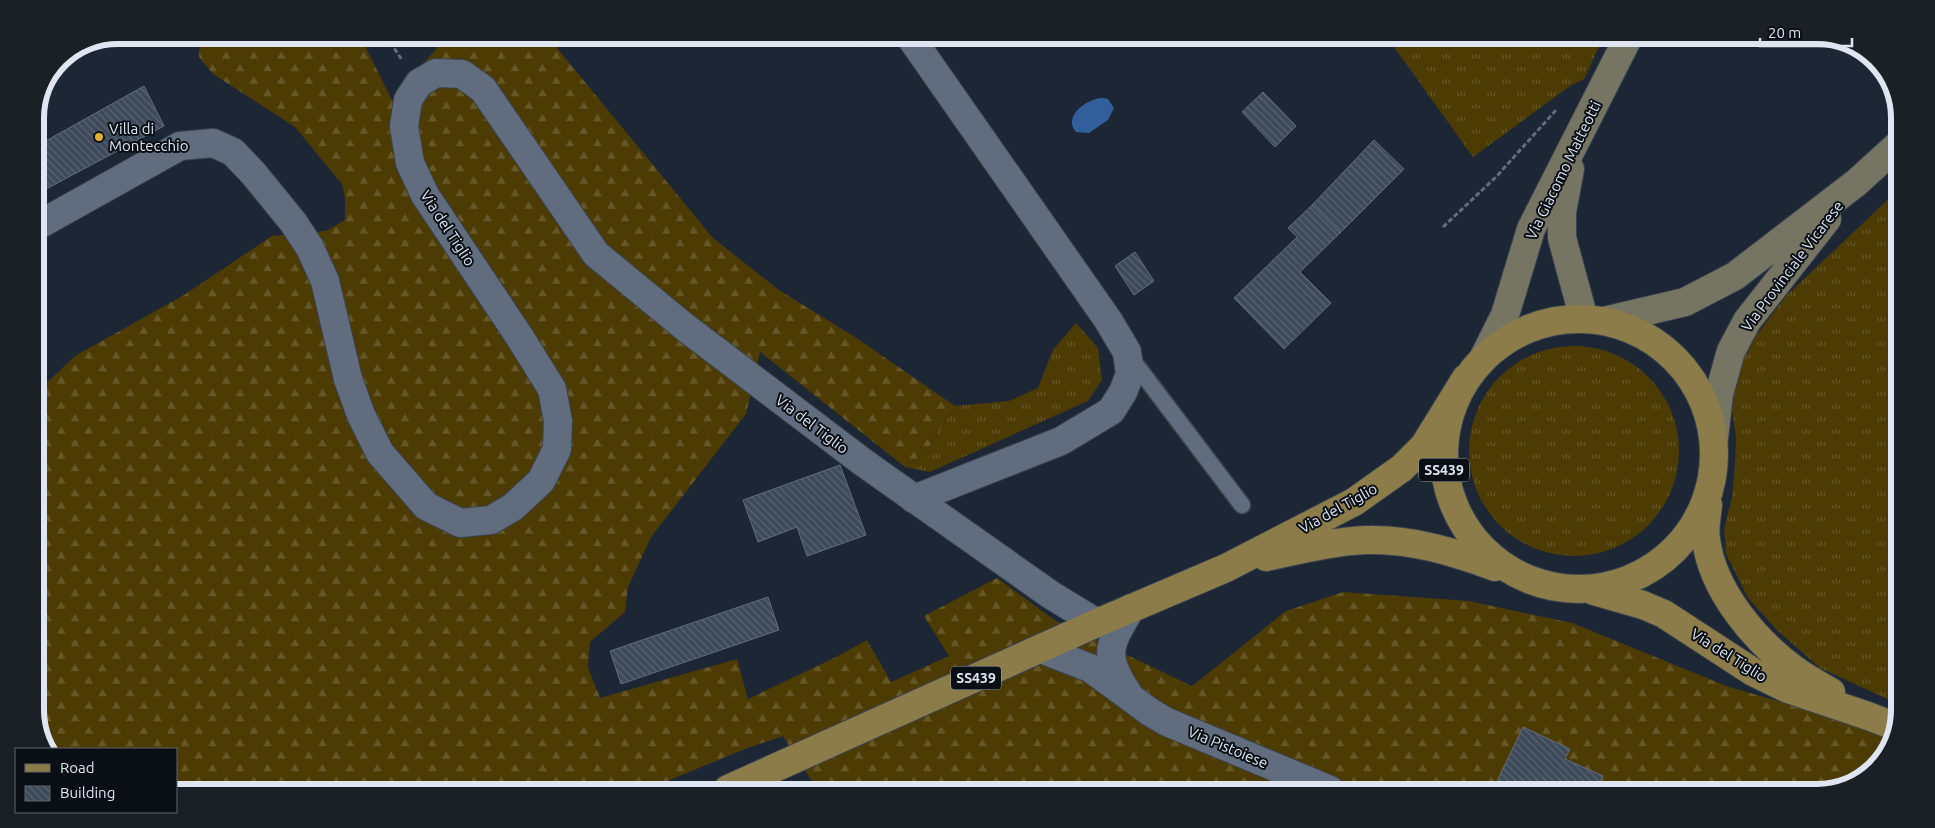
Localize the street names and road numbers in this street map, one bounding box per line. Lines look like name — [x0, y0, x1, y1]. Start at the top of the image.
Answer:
street label: Via Giacomo Matteotti — [1522, 98, 1604, 242]
street label: Via del Tiglio — [417, 187, 479, 269]
street label: Via Provinciale Vicarese — [1737, 198, 1847, 334]
street label: Via del Tiglio — [772, 391, 852, 457]
road number: SS439 — [1419, 458, 1469, 482]
street label: Via del Tiglio — [1296, 480, 1380, 536]
street label: Via del Tiglio — [1688, 625, 1770, 685]
road number: SS439 — [951, 666, 1001, 690]
street label: Via Pistoiese — [1185, 723, 1271, 771]

